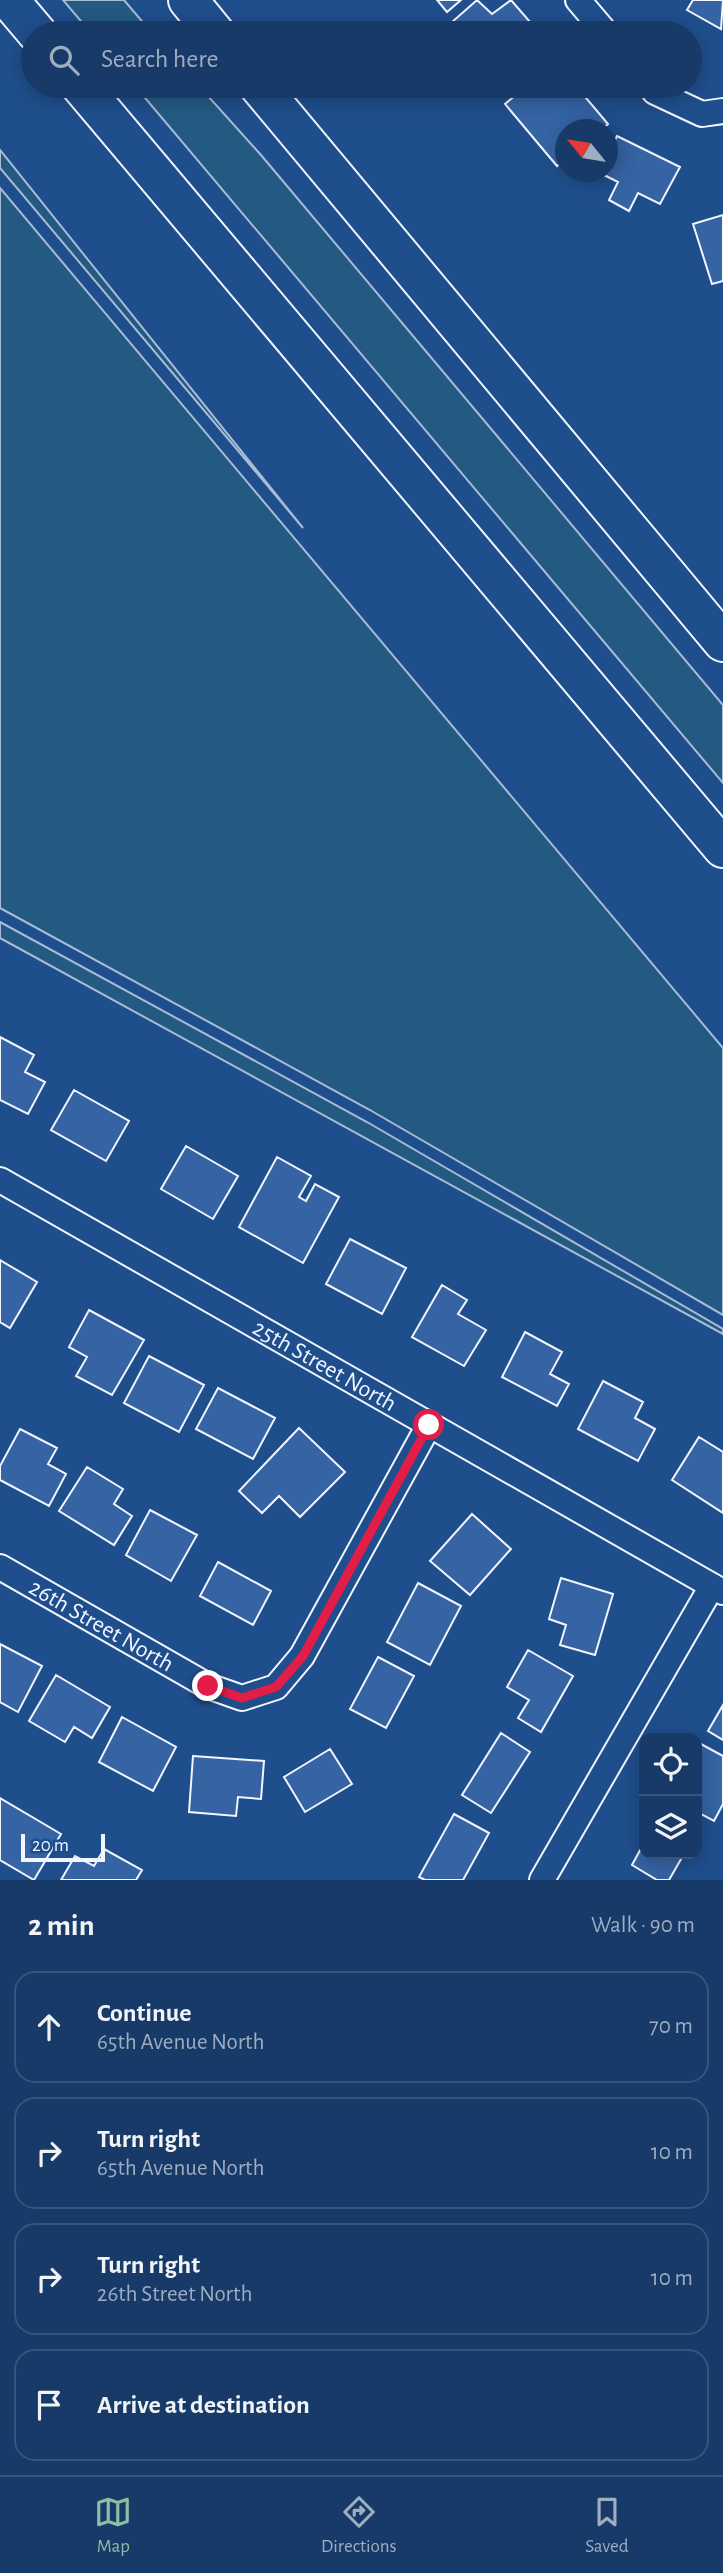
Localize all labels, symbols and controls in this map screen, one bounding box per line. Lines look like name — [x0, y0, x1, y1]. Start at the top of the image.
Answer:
search box — [21, 21, 702, 98]
icon: search — [45, 41, 83, 79]
text: Search here — [101, 46, 219, 72]
north arrow — [555, 119, 618, 182]
street label: 25th Street North — [249, 1316, 400, 1416]
route start — [413, 1409, 444, 1440]
street label: 26th Street North — [25, 1575, 177, 1677]
route end — [192, 1670, 223, 1701]
map controls — [639, 1733, 702, 1859]
button: locate — [639, 1733, 702, 1796]
button: layers — [639, 1796, 702, 1859]
scale bar — [21, 1831, 105, 1863]
text: 20 m — [32, 1836, 69, 1855]
text: 2 min — [28, 1911, 95, 1941]
text: Walk · 90 m — [591, 1914, 695, 1937]
text: Continue — [97, 2000, 192, 2026]
icon: ahead — [30, 2008, 68, 2046]
text: 70 m — [649, 2015, 693, 2038]
text: 65th Avenue North — [97, 2031, 264, 2054]
text: Turn right — [97, 2126, 200, 2152]
icon: right — [30, 2134, 68, 2172]
text: 10 m — [651, 2141, 693, 2164]
text: 65th Avenue North — [97, 2157, 264, 2180]
text: Turn right — [97, 2252, 200, 2278]
icon: right — [30, 2260, 68, 2298]
text: 10 m — [651, 2267, 693, 2290]
text: 26th Street North — [97, 2283, 252, 2306]
icon: arrive — [30, 2386, 68, 2424]
text: Arrive at destination — [97, 2392, 310, 2418]
tab: Map — [94, 2493, 132, 2558]
tab: Directions — [321, 2493, 397, 2558]
tab: Saved — [585, 2493, 629, 2558]

